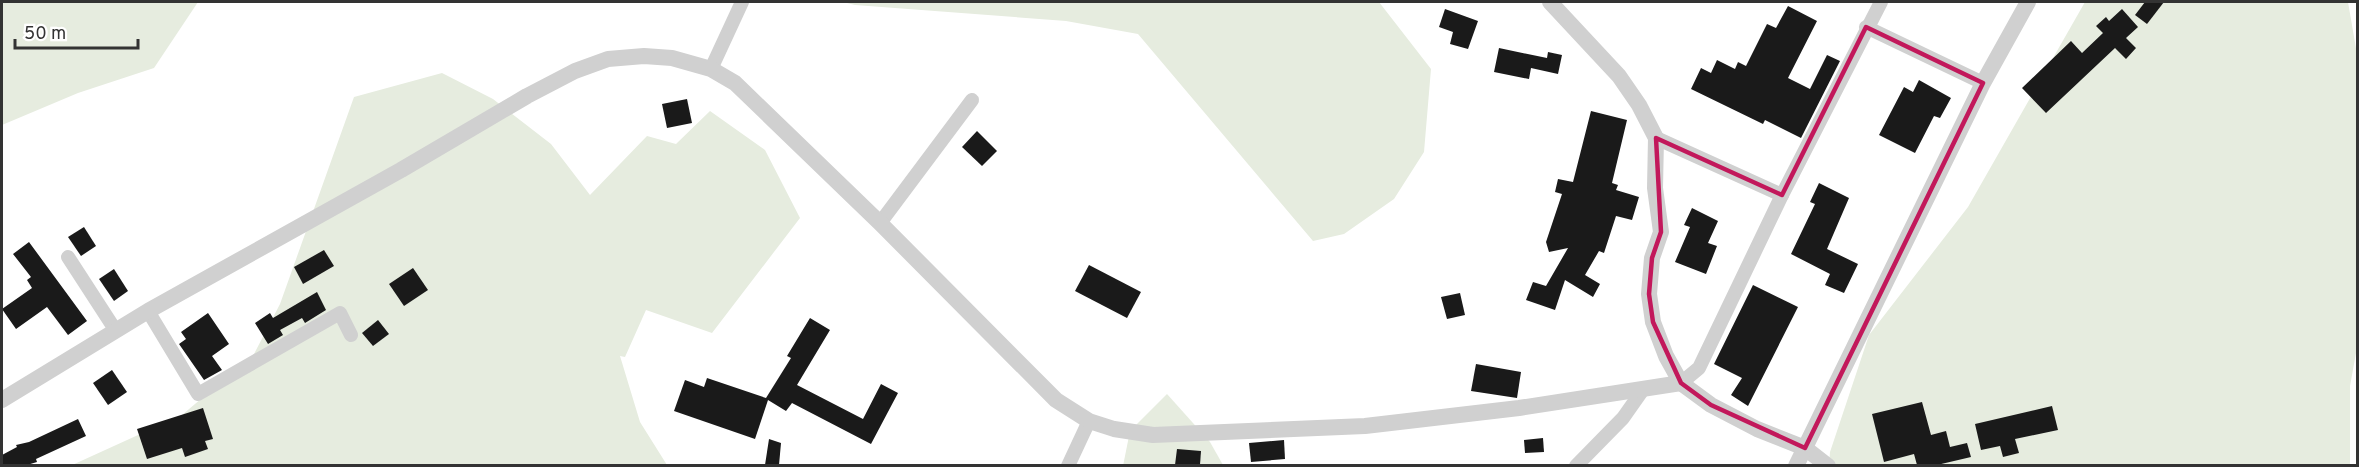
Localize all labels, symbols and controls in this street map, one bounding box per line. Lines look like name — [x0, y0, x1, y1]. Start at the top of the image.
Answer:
scale bar — [15, 12, 138, 50]
text: 50 m — [24, 23, 66, 46]

